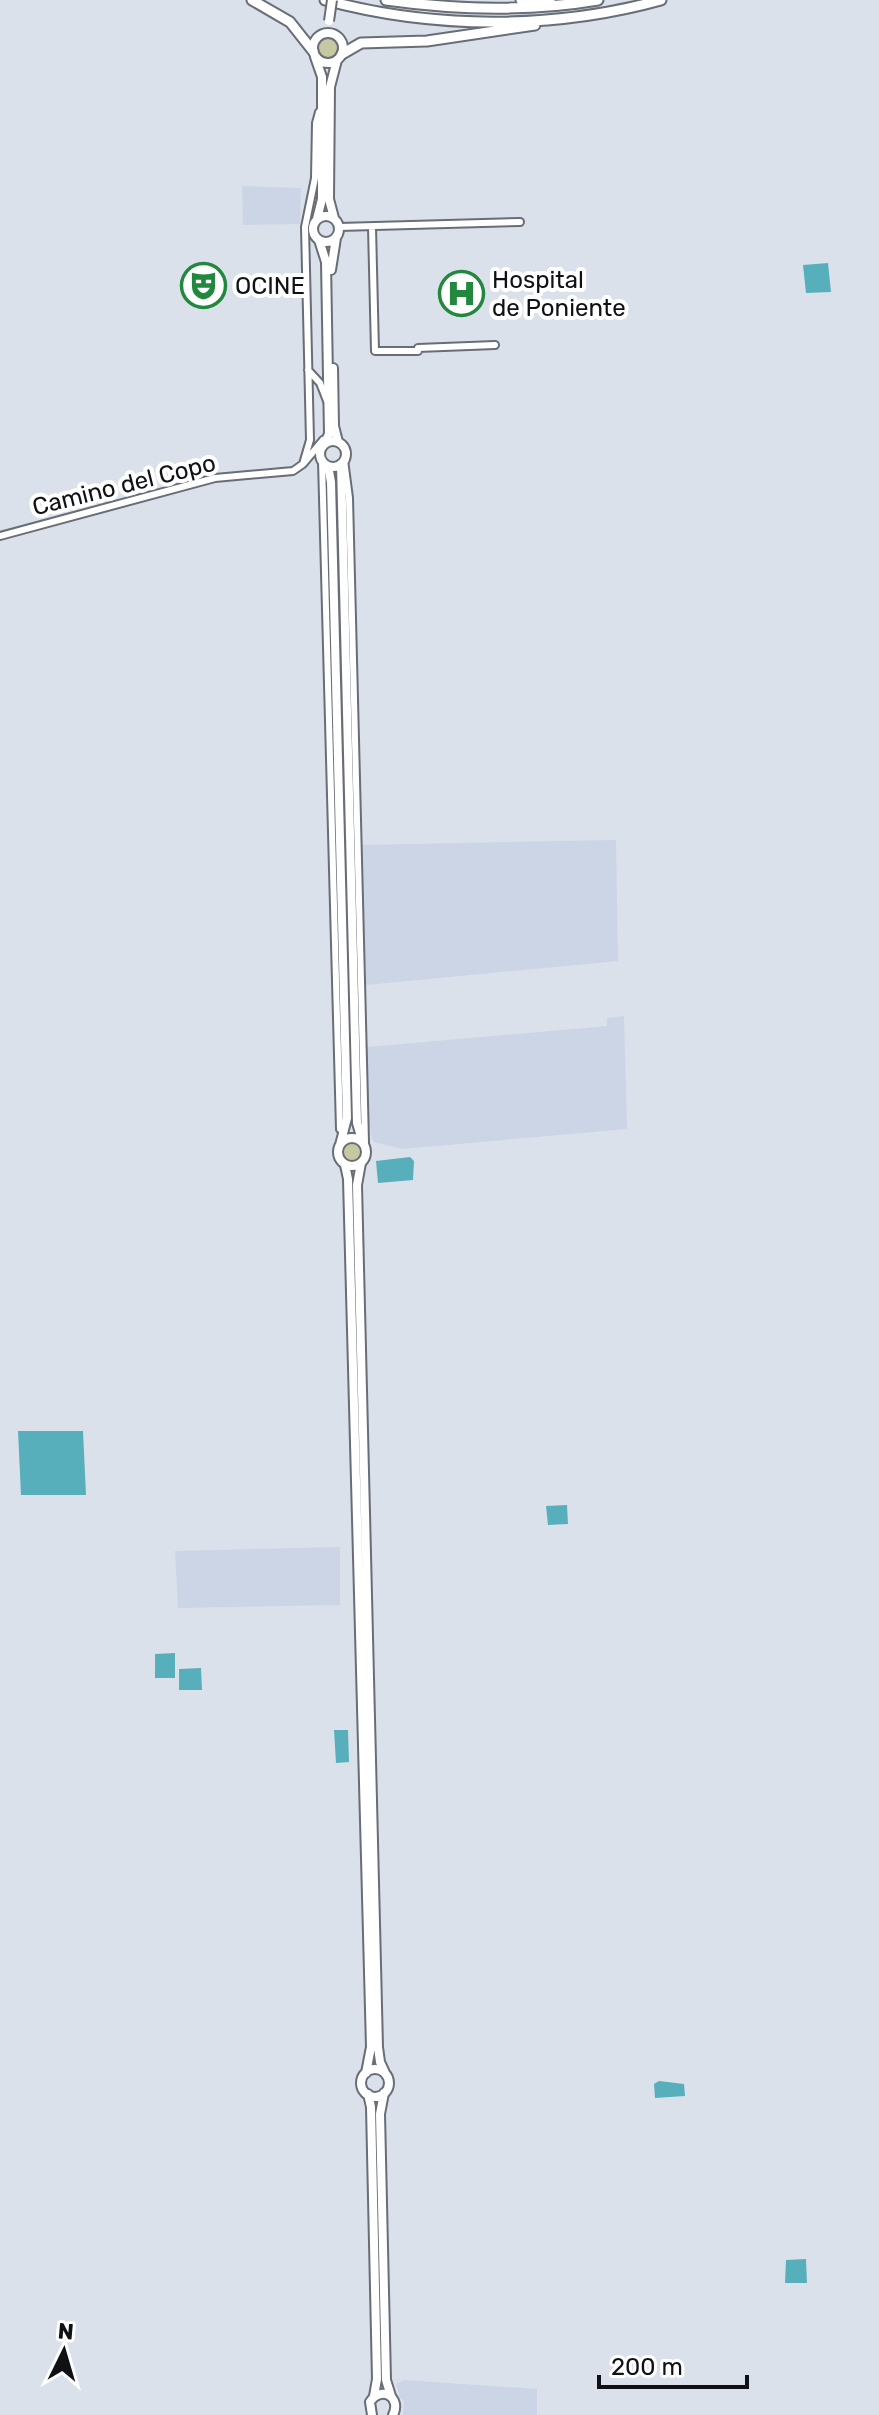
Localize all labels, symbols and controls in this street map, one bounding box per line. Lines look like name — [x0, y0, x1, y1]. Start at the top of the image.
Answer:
theatre icon: OCINE — [180, 262, 228, 310]
place label: Hospital de Poniente — [492, 266, 626, 322]
hospital icon: Hospital de Poniente — [437, 270, 485, 318]
place label: OCINE — [235, 272, 305, 300]
street label: Camino del Copo — [29, 449, 219, 521]
north arrow — [24, 2311, 104, 2391]
text: N — [57, 2317, 75, 2346]
scale bar — [599, 2339, 747, 2389]
text: 200 m — [611, 2353, 683, 2381]

